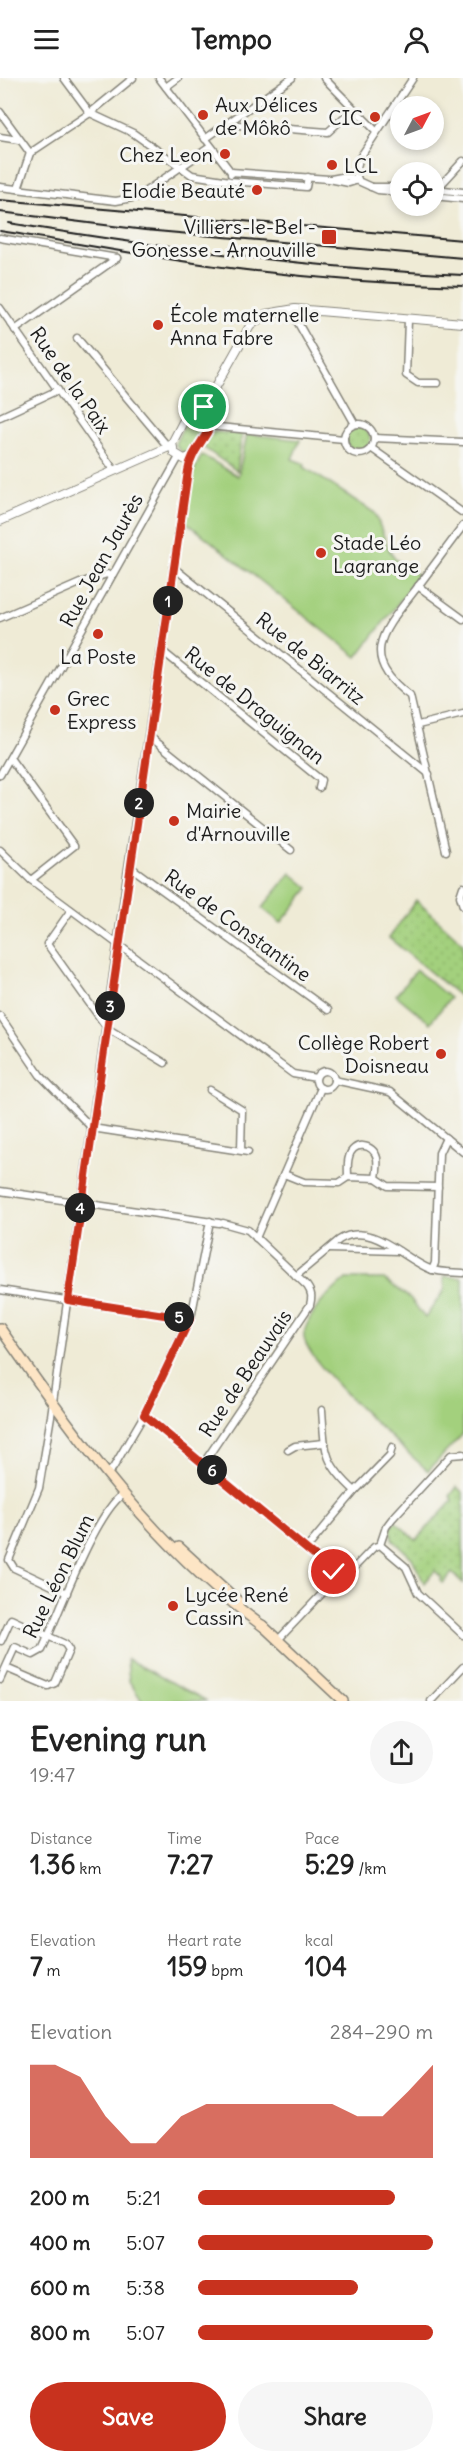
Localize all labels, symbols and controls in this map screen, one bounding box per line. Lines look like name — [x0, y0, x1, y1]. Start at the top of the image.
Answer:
text: Tempo — [191, 22, 272, 56]
icon: menu — [30, 23, 63, 56]
icon: person — [400, 23, 433, 56]
place label: Aux Délices de Môkô — [215, 92, 318, 140]
north arrow — [390, 96, 444, 150]
map controls — [390, 96, 444, 216]
place label: CIC — [328, 105, 363, 130]
marker: Aux Délices de Môkô — [196, 108, 210, 122]
marker: CIC — [368, 110, 382, 124]
place label: Chez Leon — [119, 142, 213, 167]
marker: Chez Leon — [218, 147, 232, 161]
place label: LCL — [344, 153, 378, 178]
marker: LCL — [325, 158, 339, 172]
button: locate — [390, 162, 444, 216]
place label: Elodie Beauté — [122, 178, 245, 203]
marker: Elodie Beauté — [250, 183, 264, 197]
place label: Villiers-le-Bel - Gonesse - Arnouville — [131, 214, 316, 262]
marker: Villiers-le-Bel - Gonesse - Arnouville — [320, 228, 338, 246]
place label: École maternelle Anna Fabre — [170, 302, 319, 350]
marker: École maternelle Anna Fabre — [151, 318, 165, 332]
street label: Rue de la Paix — [25, 322, 117, 438]
pin — [178, 381, 229, 432]
icon: arrive — [187, 390, 220, 423]
street label: Rue Jean Jaurès — [54, 489, 148, 631]
place label: Stade Léo Lagrange — [333, 530, 421, 578]
marker: Stade Léo Lagrange — [314, 546, 328, 560]
pin: 1 — [153, 586, 183, 616]
text: 1 — [165, 591, 171, 611]
street label: Rue de Biarritz — [251, 606, 371, 710]
marker: La Poste — [91, 627, 105, 641]
street label: Rue de Draguignan — [180, 641, 330, 769]
place label: La Poste — [60, 644, 136, 669]
place label: Grec Express — [67, 686, 136, 734]
marker: Grec Express — [48, 703, 62, 717]
pin: 2 — [124, 788, 154, 818]
text: 2 — [135, 793, 143, 813]
place label: Mairie d'Arnouville — [186, 798, 290, 846]
marker: Mairie d'Arnouville — [167, 814, 181, 828]
street label: Rue de Constantine — [160, 863, 316, 987]
pin: 3 — [95, 991, 125, 1021]
text: 3 — [105, 996, 115, 1016]
place label: Collège Robert Doisneau — [298, 1030, 429, 1078]
marker: Collège Robert Doisneau — [434, 1047, 448, 1061]
pin: 4 — [65, 1193, 95, 1223]
text: 4 — [75, 1198, 85, 1218]
pin: 5 — [164, 1302, 194, 1332]
street label: Rue de Beauvais — [193, 1304, 297, 1442]
text: 5 — [174, 1307, 184, 1327]
pin: 6 — [197, 1455, 227, 1485]
text: 6 — [207, 1460, 217, 1480]
street label: Rue Léon Blum — [17, 1510, 99, 1642]
pin — [308, 1546, 359, 1597]
icon: check — [317, 1555, 350, 1588]
place label: Lycée René Cassin — [185, 1582, 289, 1630]
marker: Lycée René Cassin — [166, 1599, 180, 1613]
text: Evening run — [30, 1718, 206, 1760]
button: share — [370, 1721, 433, 1784]
text: 19:47 — [30, 1762, 75, 1787]
text: Distance — [30, 1828, 92, 1848]
text: Time — [167, 1828, 202, 1848]
text: Pace — [305, 1828, 339, 1848]
text: 1.36 — [30, 1848, 75, 1881]
text: 7:27 — [167, 1848, 213, 1881]
text: 5:29 — [305, 1848, 355, 1881]
text: km — [75, 1858, 102, 1878]
text: /km — [355, 1858, 387, 1878]
text: Elevation — [30, 1930, 96, 1950]
text: Heart rate — [167, 1930, 242, 1950]
text: kcal — [305, 1930, 333, 1950]
text: 7 — [30, 1950, 43, 1983]
text: 159 — [167, 1950, 208, 1983]
text: 104 — [305, 1950, 347, 1983]
text: m — [43, 1960, 61, 1980]
text: bpm — [208, 1960, 243, 1980]
text: Elevation — [30, 2019, 112, 2044]
text: 284–290 m — [330, 2019, 433, 2044]
text: 200 m — [30, 2185, 90, 2210]
text: 5:21 — [126, 2185, 161, 2210]
text: 400 m — [30, 2230, 90, 2255]
text: 5:07 — [126, 2230, 165, 2255]
text: 600 m — [30, 2275, 90, 2300]
text: 5:38 — [126, 2275, 165, 2300]
text: 800 m — [30, 2320, 90, 2345]
text: 5:07 — [126, 2320, 165, 2345]
button: Save — [30, 2382, 226, 2451]
button: Share — [238, 2382, 433, 2451]

